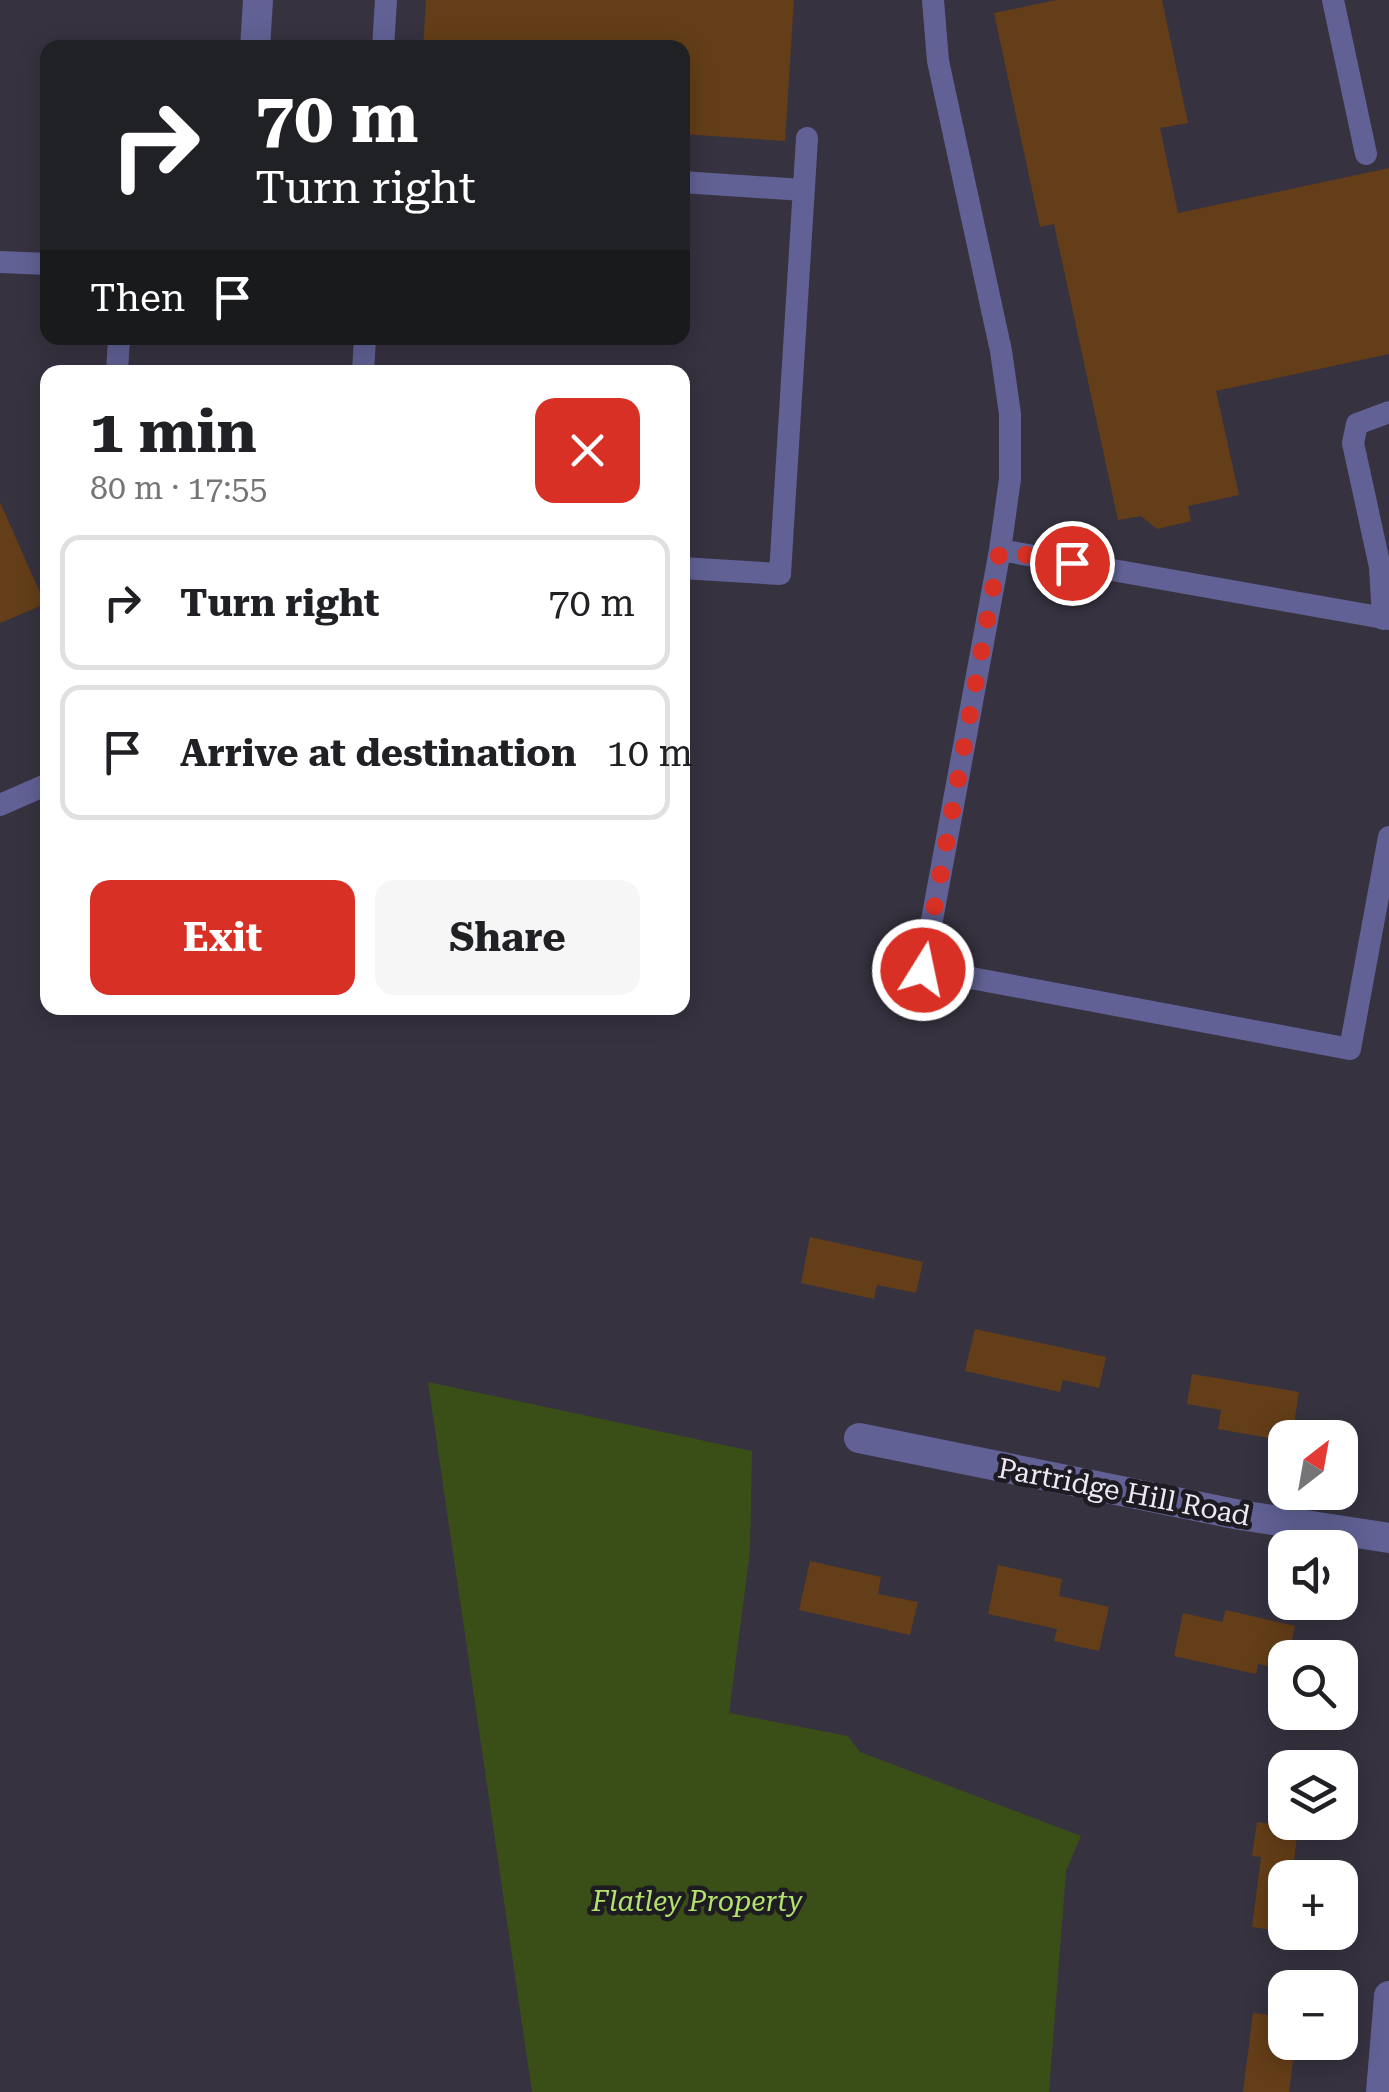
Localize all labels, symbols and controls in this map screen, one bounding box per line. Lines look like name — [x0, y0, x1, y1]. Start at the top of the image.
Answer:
text: 70 m — [255, 77, 419, 159]
icon: right — [90, 80, 220, 210]
text: Turn right — [255, 161, 476, 214]
icon: arrive — [205, 270, 260, 325]
text: Then — [90, 276, 185, 320]
text: 1 min — [90, 396, 257, 467]
button: close — [535, 398, 640, 503]
text: 80 m · 17:55 — [90, 469, 267, 507]
pin — [1030, 521, 1115, 606]
icon: arrive — [1045, 536, 1100, 591]
icon: right — [95, 575, 150, 630]
text: Turn right — [180, 581, 379, 625]
text: 70 m — [548, 581, 635, 625]
icon: arrive — [95, 725, 150, 780]
text: Arrive at destination — [180, 731, 576, 775]
text: 10 m — [606, 731, 693, 775]
button: Exit — [90, 880, 355, 995]
button: Share — [375, 880, 640, 995]
position arrow — [871, 918, 975, 1022]
north arrow — [1268, 1420, 1358, 1510]
map controls — [1268, 1420, 1358, 2060]
street label: Partridge Hill Road — [995, 1451, 1253, 1533]
button: sound — [1268, 1530, 1358, 1620]
button: search — [1268, 1640, 1358, 1730]
button: layers — [1268, 1750, 1358, 1840]
button: + — [1268, 1860, 1358, 1950]
park label: Flatley Property — [591, 1885, 803, 1918]
button: − — [1268, 1970, 1358, 2060]

